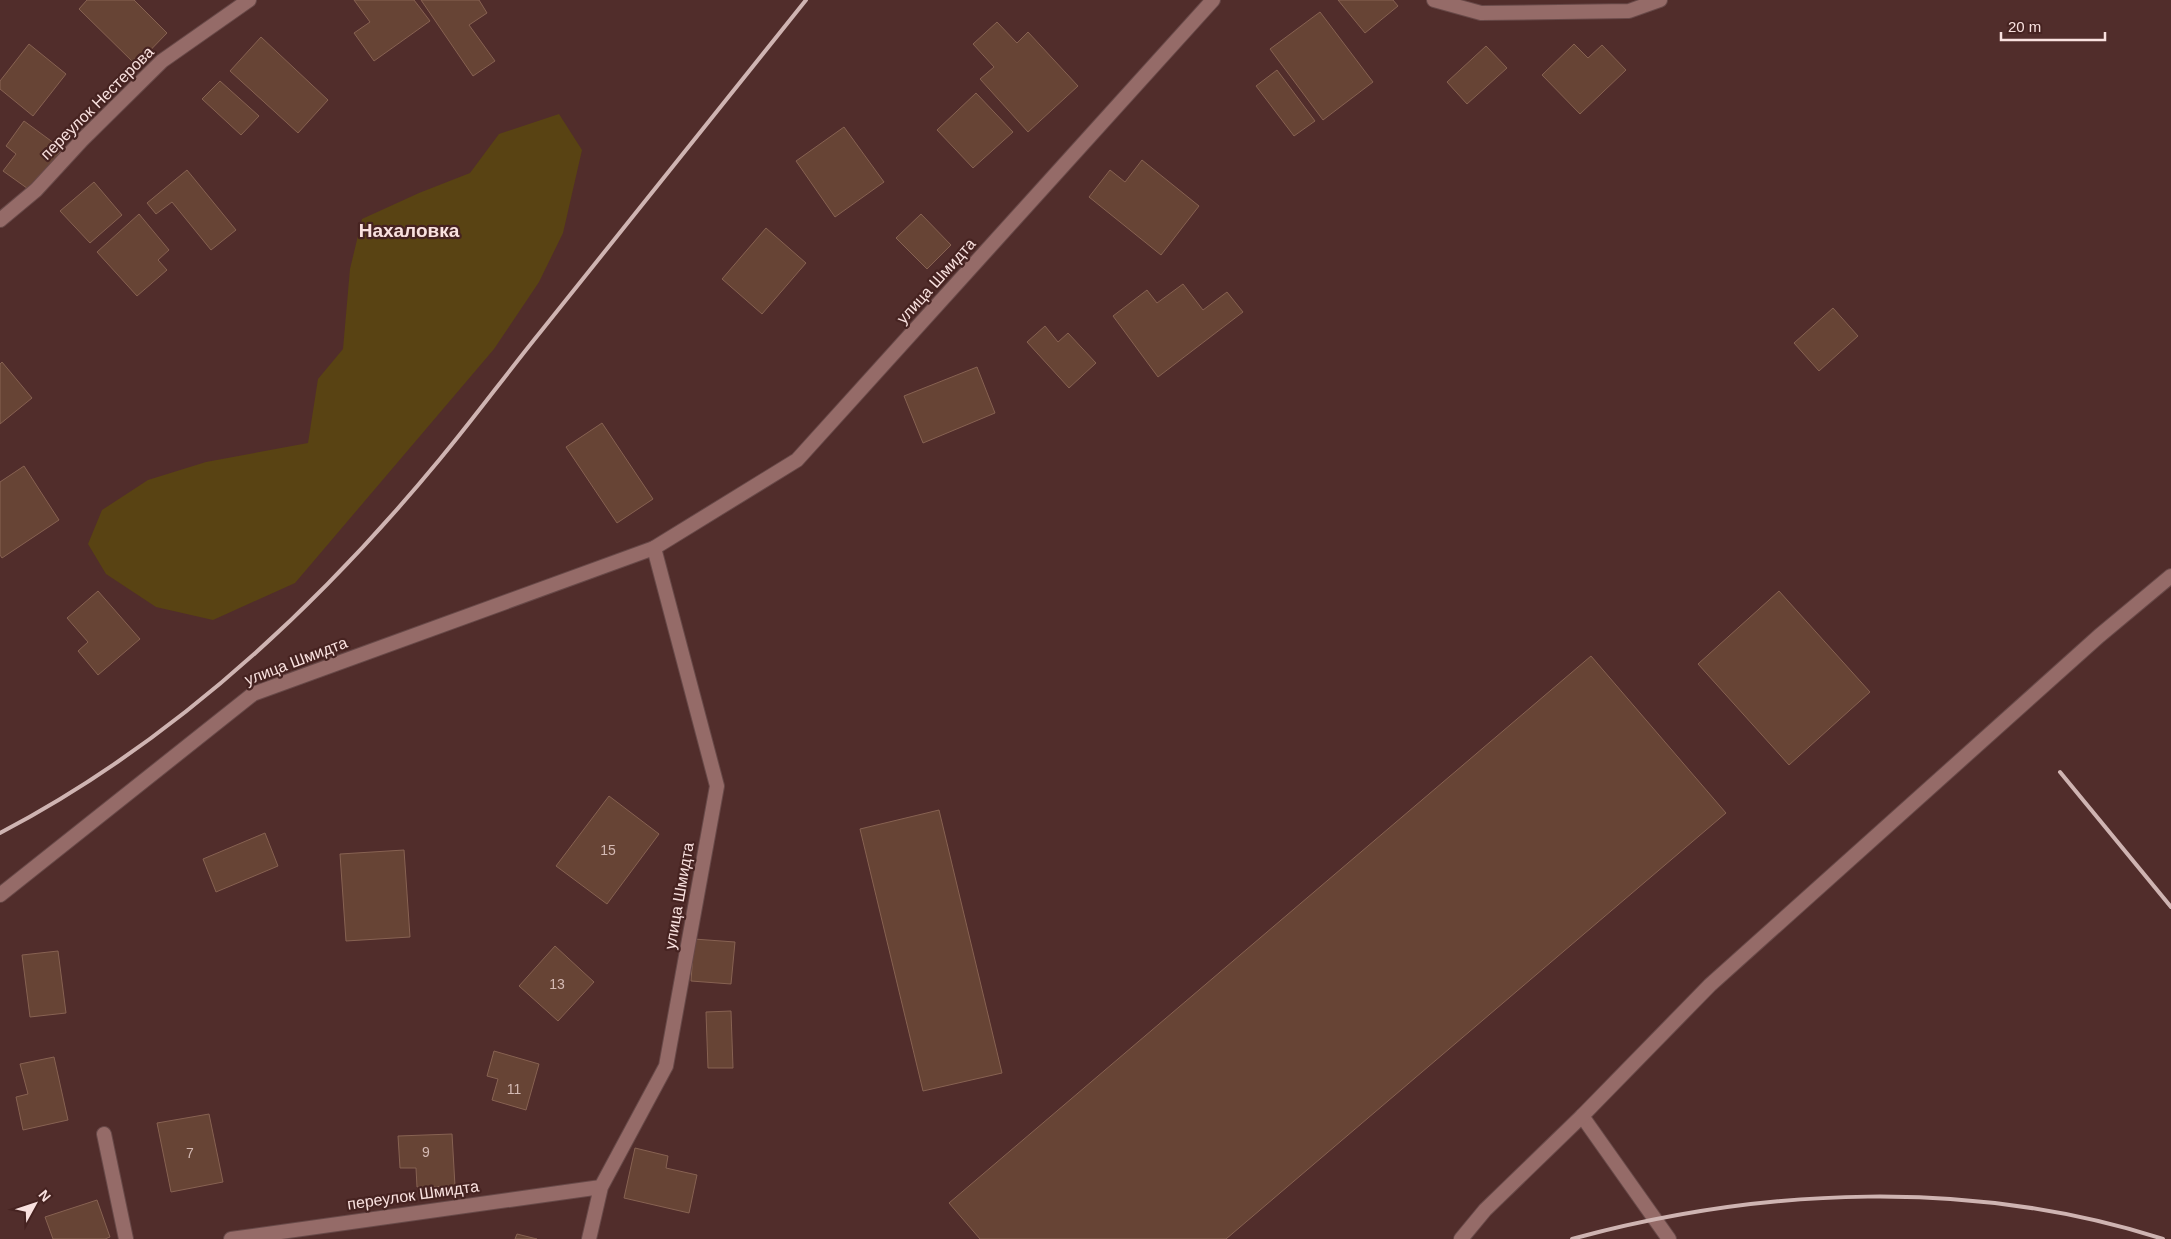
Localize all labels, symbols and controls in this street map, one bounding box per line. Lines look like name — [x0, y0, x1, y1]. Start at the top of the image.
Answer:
scale bar — [2001, 10, 2105, 42]
text: 20 m — [2008, 18, 2041, 35]
street label: переулок Нестерова — [37, 43, 157, 163]
district label: Нахаловка — [359, 220, 460, 241]
street label: улица Шмидта — [893, 235, 979, 327]
street label: улица Шмидта — [242, 634, 350, 688]
street label: улица Шмидта — [661, 841, 697, 951]
house number: 15 — [600, 842, 616, 858]
house number: 13 — [549, 976, 565, 992]
house number: 11 — [507, 1081, 521, 1097]
house number: 9 — [422, 1144, 430, 1160]
house number: 7 — [186, 1145, 194, 1161]
street label: переулок Шмидта — [346, 1177, 480, 1213]
north arrow — [10, 1179, 60, 1229]
text: N — [36, 1187, 54, 1205]

